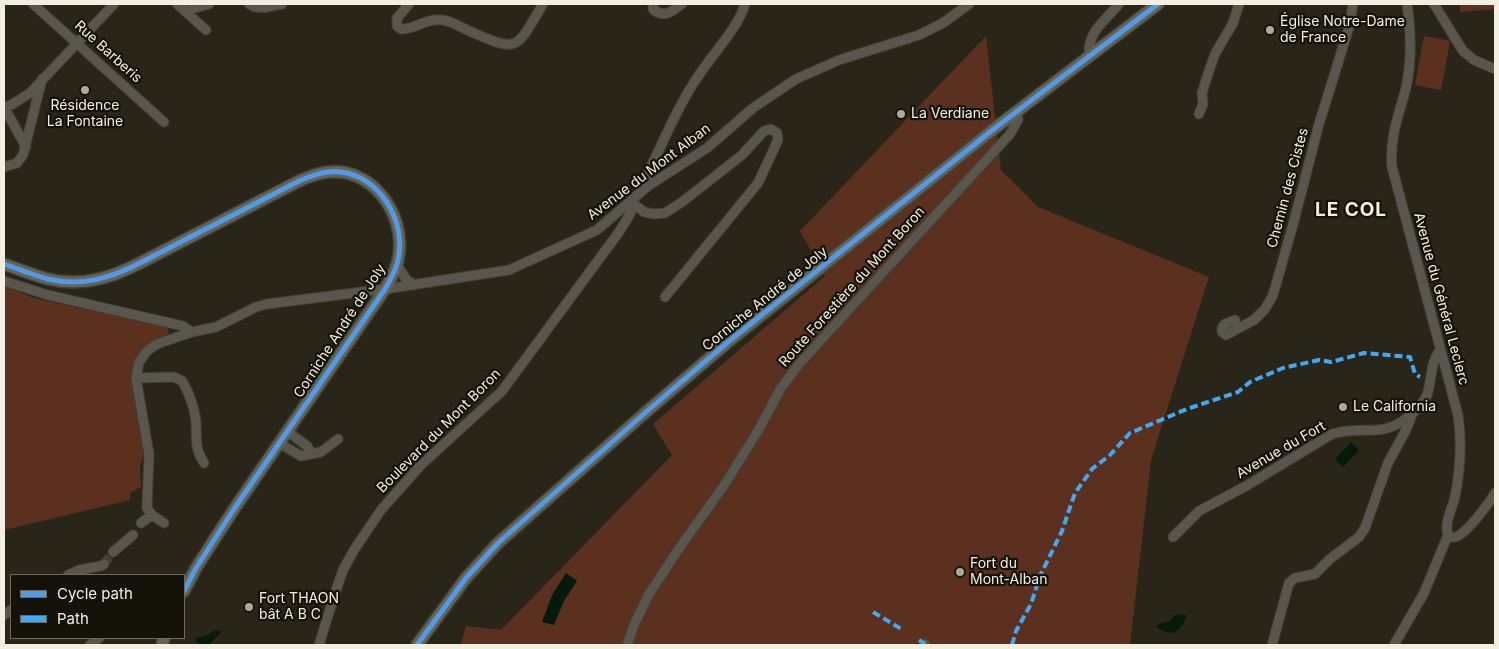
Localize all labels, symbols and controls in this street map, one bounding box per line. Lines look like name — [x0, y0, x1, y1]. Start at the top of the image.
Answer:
place label: Église Notre-Dame de France — [1280, 14, 1405, 46]
street label: Rue Barberis — [71, 17, 145, 87]
marker: Église Notre-Dame de France — [1264, 24, 1276, 36]
marker: Résidence La Fontaine — [79, 84, 91, 96]
place label: Résidence La Fontaine — [47, 98, 123, 130]
place label: La Verdiane — [911, 106, 989, 122]
marker: La Verdiane — [895, 108, 907, 120]
street label: Avenue du Mont Alban — [584, 120, 714, 224]
street label: Chemin des Cistes — [1264, 126, 1312, 250]
district label: LE COL — [1314, 199, 1388, 221]
street label: Route Forestière du Mont Boron — [776, 203, 928, 371]
street label: Avenue du Général Leclerc — [1410, 211, 1472, 387]
street label: Corniche André de Joly — [699, 243, 831, 355]
street label: Corniche André de Joly — [290, 261, 390, 401]
street label: Boulevard du Mont Boron — [374, 366, 504, 496]
place label: Le California — [1353, 399, 1436, 415]
marker: Le California — [1337, 401, 1349, 413]
street label: Avenue du Fort — [1233, 418, 1329, 482]
place label: Fort du Mont-Alban — [970, 556, 1047, 588]
marker: Fort du Mont-Alban — [954, 566, 966, 578]
legend — [10, 574, 185, 639]
text: Cycle path — [57, 584, 133, 603]
place label: Fort THAON bât A B C — [259, 591, 339, 624]
marker: Fort THAON bât A B C — [243, 601, 255, 613]
text: Path — [57, 609, 89, 628]

